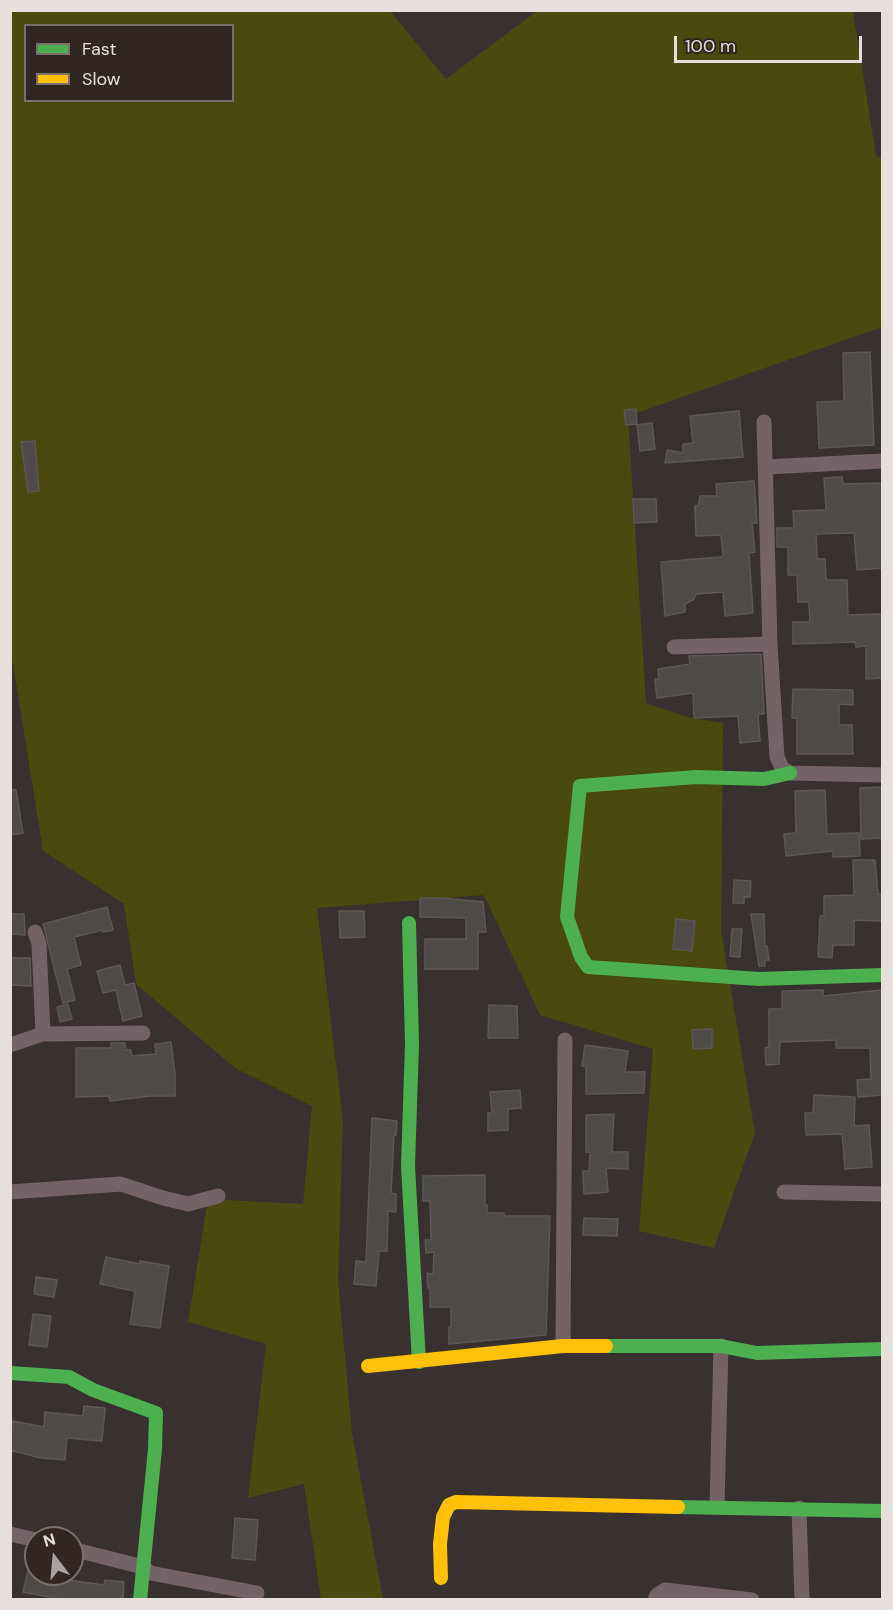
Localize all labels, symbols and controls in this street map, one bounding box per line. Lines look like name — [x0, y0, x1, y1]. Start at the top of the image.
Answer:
legend — [24, 24, 234, 102]
scale bar — [677, 24, 864, 62]
text: 100 m — [685, 34, 736, 58]
text: Fast — [82, 37, 117, 61]
text: Slow — [82, 67, 121, 91]
north arrow — [24, 1526, 84, 1586]
text: N — [41, 1528, 58, 1552]

